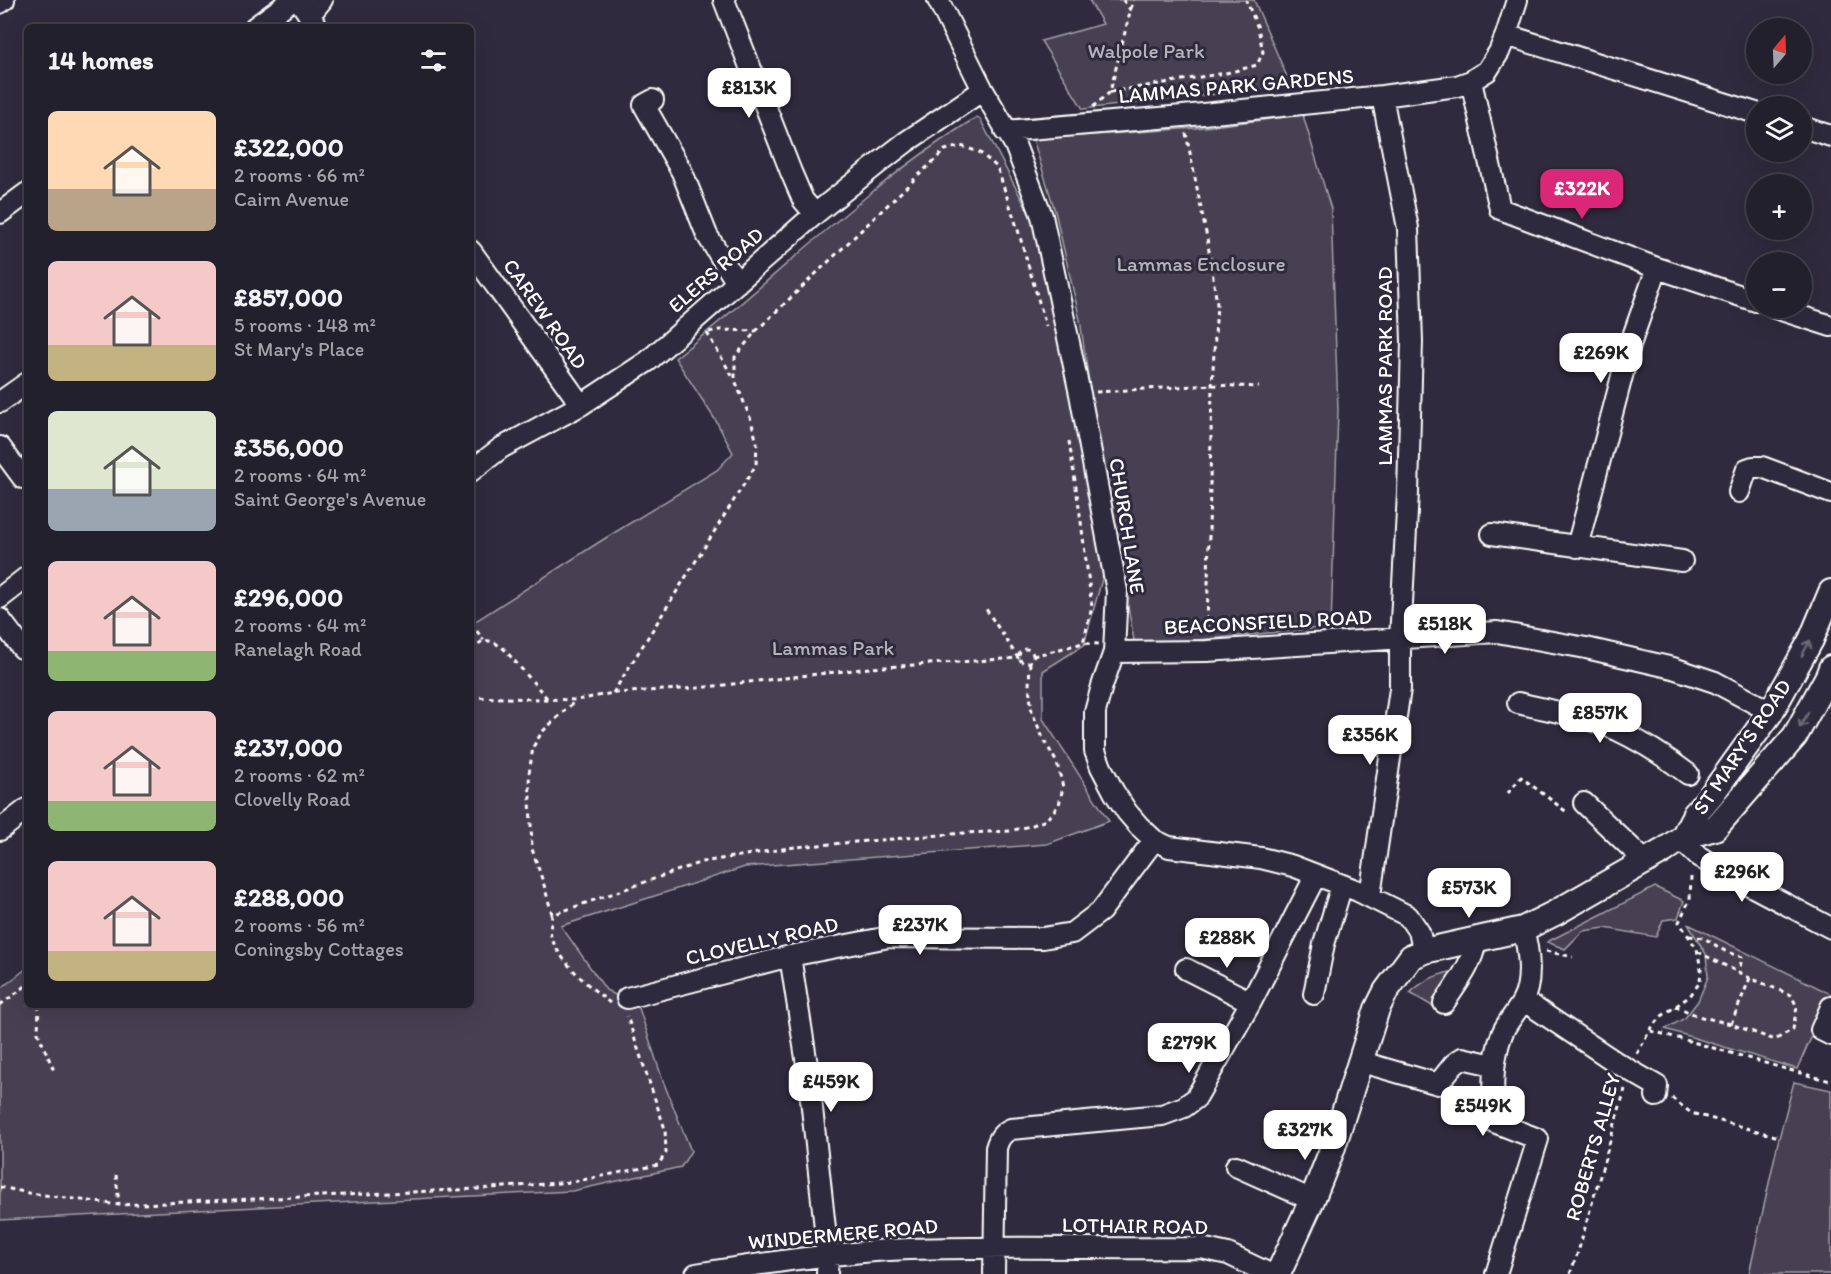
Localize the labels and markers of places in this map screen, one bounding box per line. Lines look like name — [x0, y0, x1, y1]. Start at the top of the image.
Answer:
pin: £813K — [707, 68, 791, 119]
pin: £322K — [1540, 169, 1624, 220]
pin: £269K — [1559, 333, 1643, 384]
pin: £518K — [1403, 604, 1487, 655]
pin: £857K — [1558, 693, 1642, 744]
pin: £356K — [1328, 715, 1412, 766]
pin: £296K — [1700, 852, 1784, 903]
pin: £573K — [1427, 868, 1511, 919]
pin: £237K — [878, 905, 962, 956]
pin: £288K — [1185, 918, 1269, 969]
pin: £279K — [1147, 1023, 1231, 1074]
pin: £459K — [789, 1062, 873, 1113]
pin: £549K — [1441, 1086, 1525, 1137]
pin: £327K — [1263, 1110, 1347, 1161]

